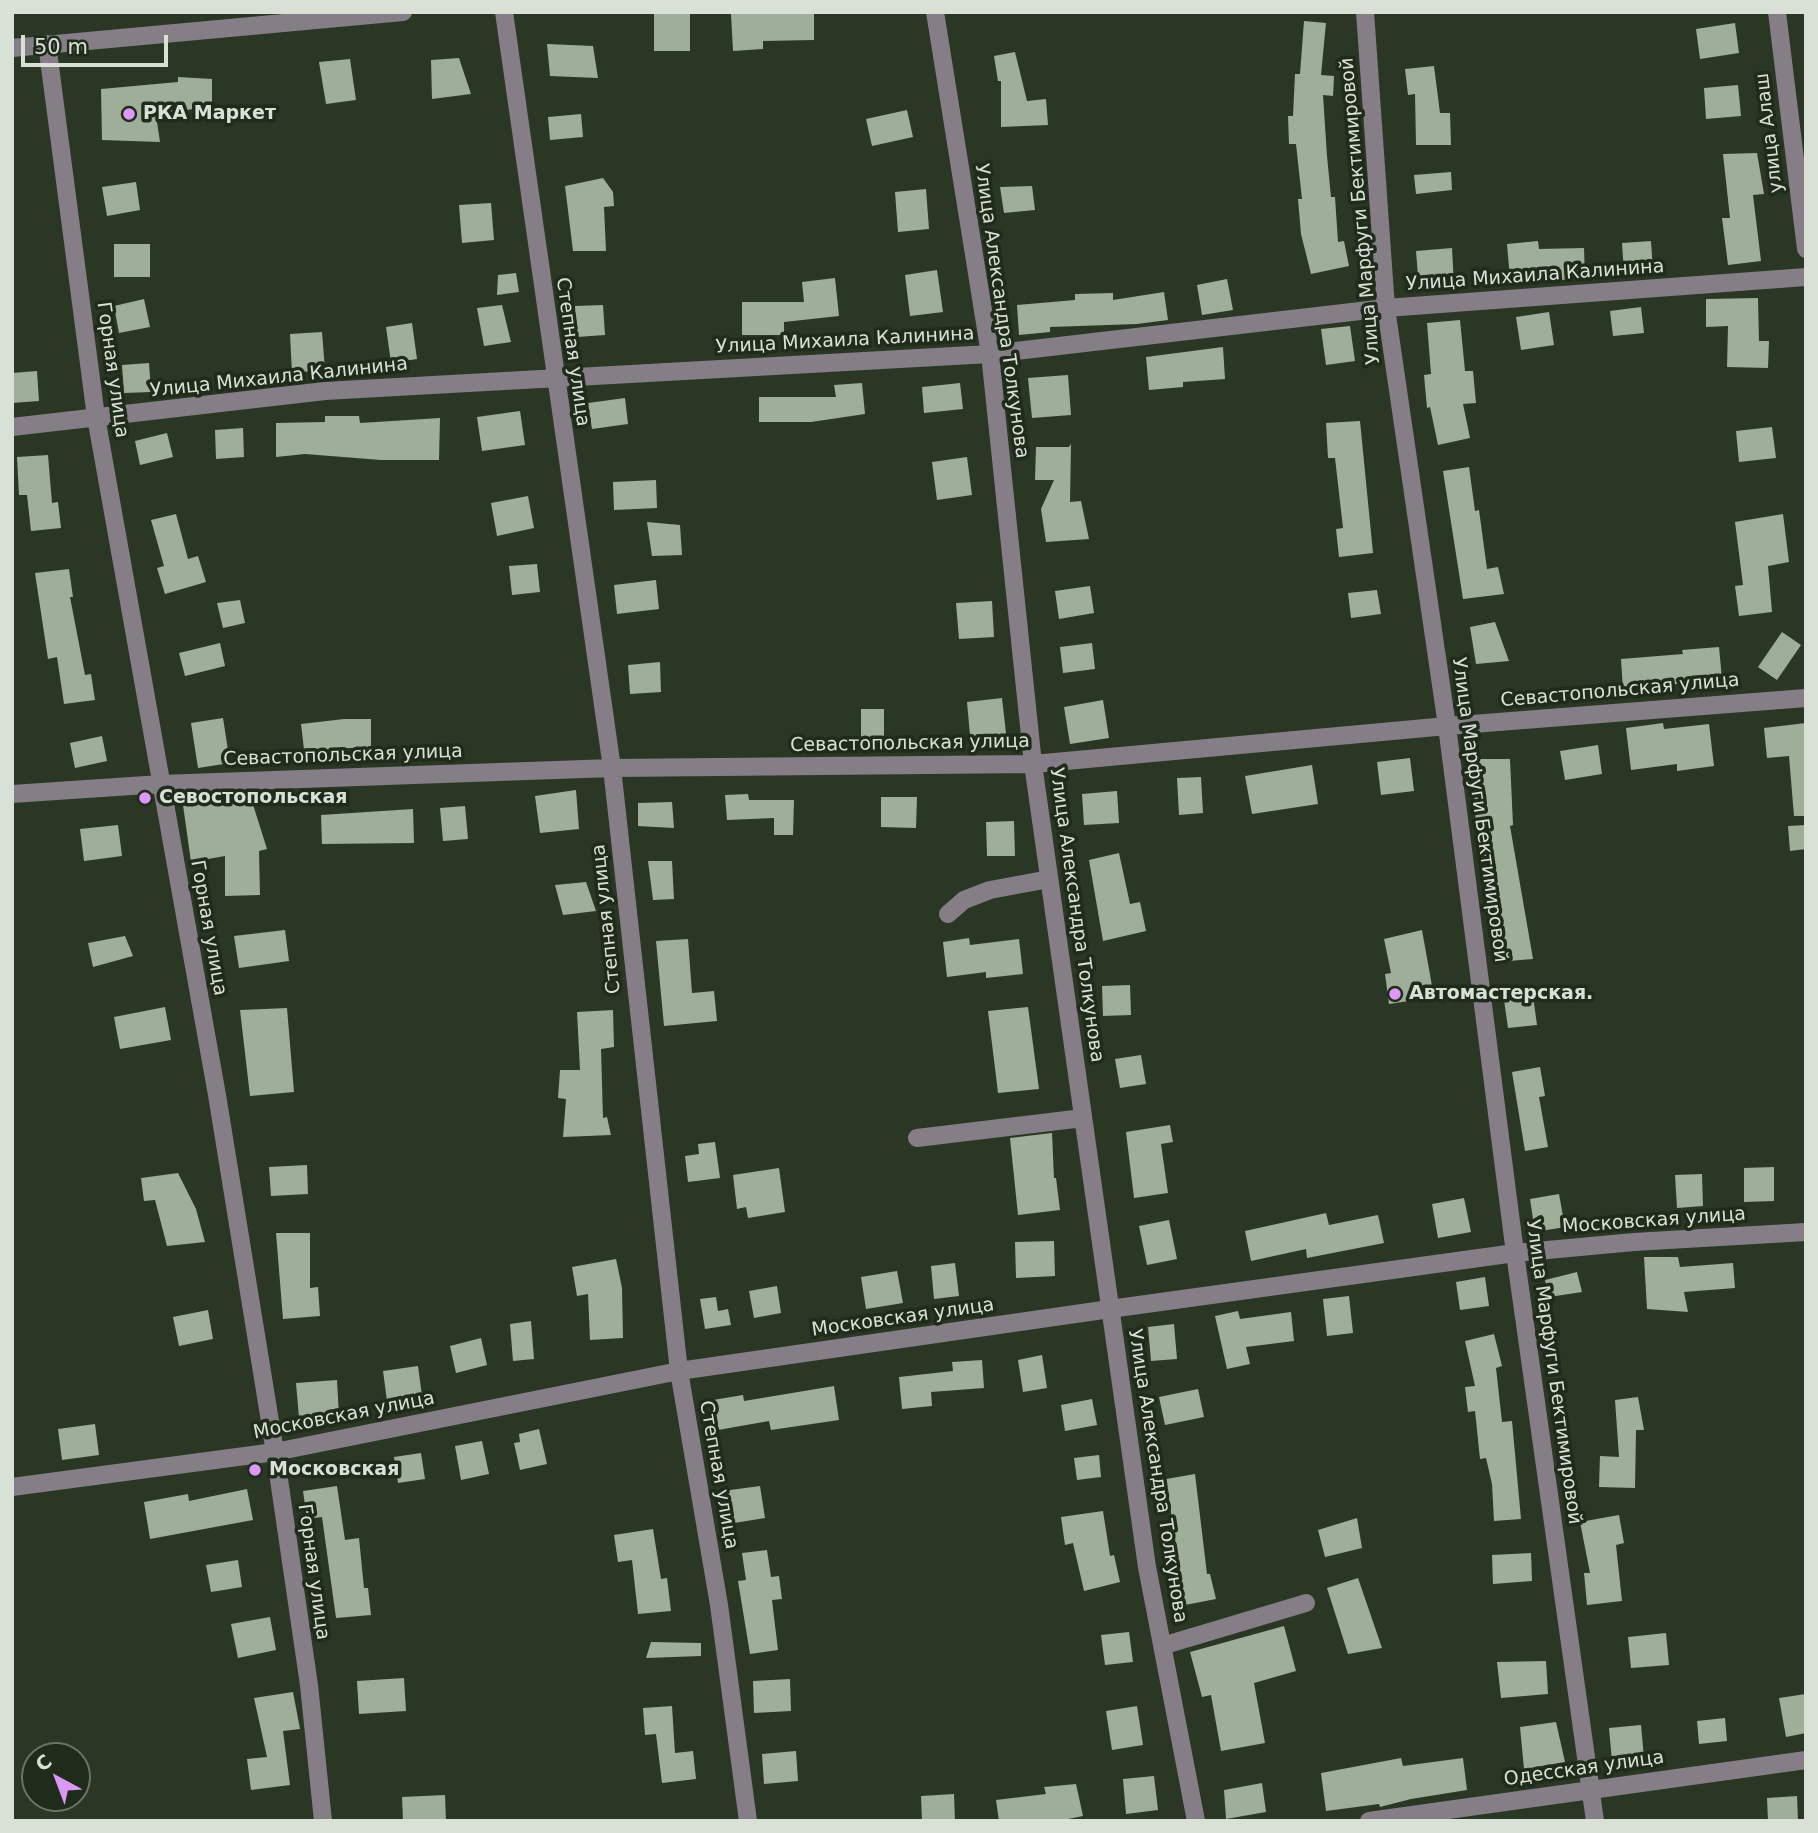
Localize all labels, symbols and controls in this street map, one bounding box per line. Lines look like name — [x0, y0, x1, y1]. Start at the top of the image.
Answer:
scale bar — [24, 21, 172, 65]
text: 50 m — [34, 35, 88, 59]
street label: Улица Марфуги Бектимировой — [1336, 57, 1386, 365]
street label: улица Алаш — [1751, 72, 1789, 194]
place label: РКА Маркет — [143, 103, 276, 125]
marker: РКА Маркет — [121, 106, 137, 122]
street label: Улица Александра Толкунова — [969, 162, 1033, 460]
street label: Улица Михаила Калинина — [1405, 256, 1665, 296]
street label: Степная улица — [550, 276, 594, 428]
street label: Горная улица — [91, 301, 133, 439]
street label: Улица Михаила Калинина — [715, 323, 975, 359]
street label: Улица Михаила Калинина — [149, 353, 409, 403]
street label: Улица Марфуги Бектимировой — [1446, 656, 1512, 964]
street label: Севастопольская улица — [1500, 669, 1740, 713]
street label: Севастопольская улица — [790, 731, 1030, 757]
street label: Севастопольская улица — [223, 740, 463, 772]
street label: Улица Александра Толкунова — [1044, 766, 1108, 1064]
place label: Севостопольская — [159, 787, 348, 809]
marker: Севостопольская — [137, 790, 153, 806]
street label: Степная улица — [588, 843, 626, 995]
street label: Горная улица — [185, 859, 231, 997]
place label: Автомастерская. — [1409, 983, 1593, 1005]
marker: Автомастерская. — [1387, 986, 1403, 1002]
street label: Московская улица — [1561, 1203, 1747, 1239]
street label: Улица Марфуги Бектимировой — [1520, 1218, 1586, 1526]
street label: Московская улица — [810, 1294, 996, 1342]
street label: Улица Александра Толкунова — [1122, 1327, 1192, 1625]
street label: Московская улица — [251, 1387, 437, 1445]
street label: Степная улица — [694, 1399, 742, 1551]
place label: Московская — [269, 1459, 399, 1481]
marker: Московская — [247, 1462, 263, 1478]
street label: Горная улица — [292, 1503, 334, 1641]
north arrow — [21, 1742, 91, 1812]
street label: Одесская улица — [1502, 1746, 1666, 1792]
text: С — [31, 1750, 56, 1776]

